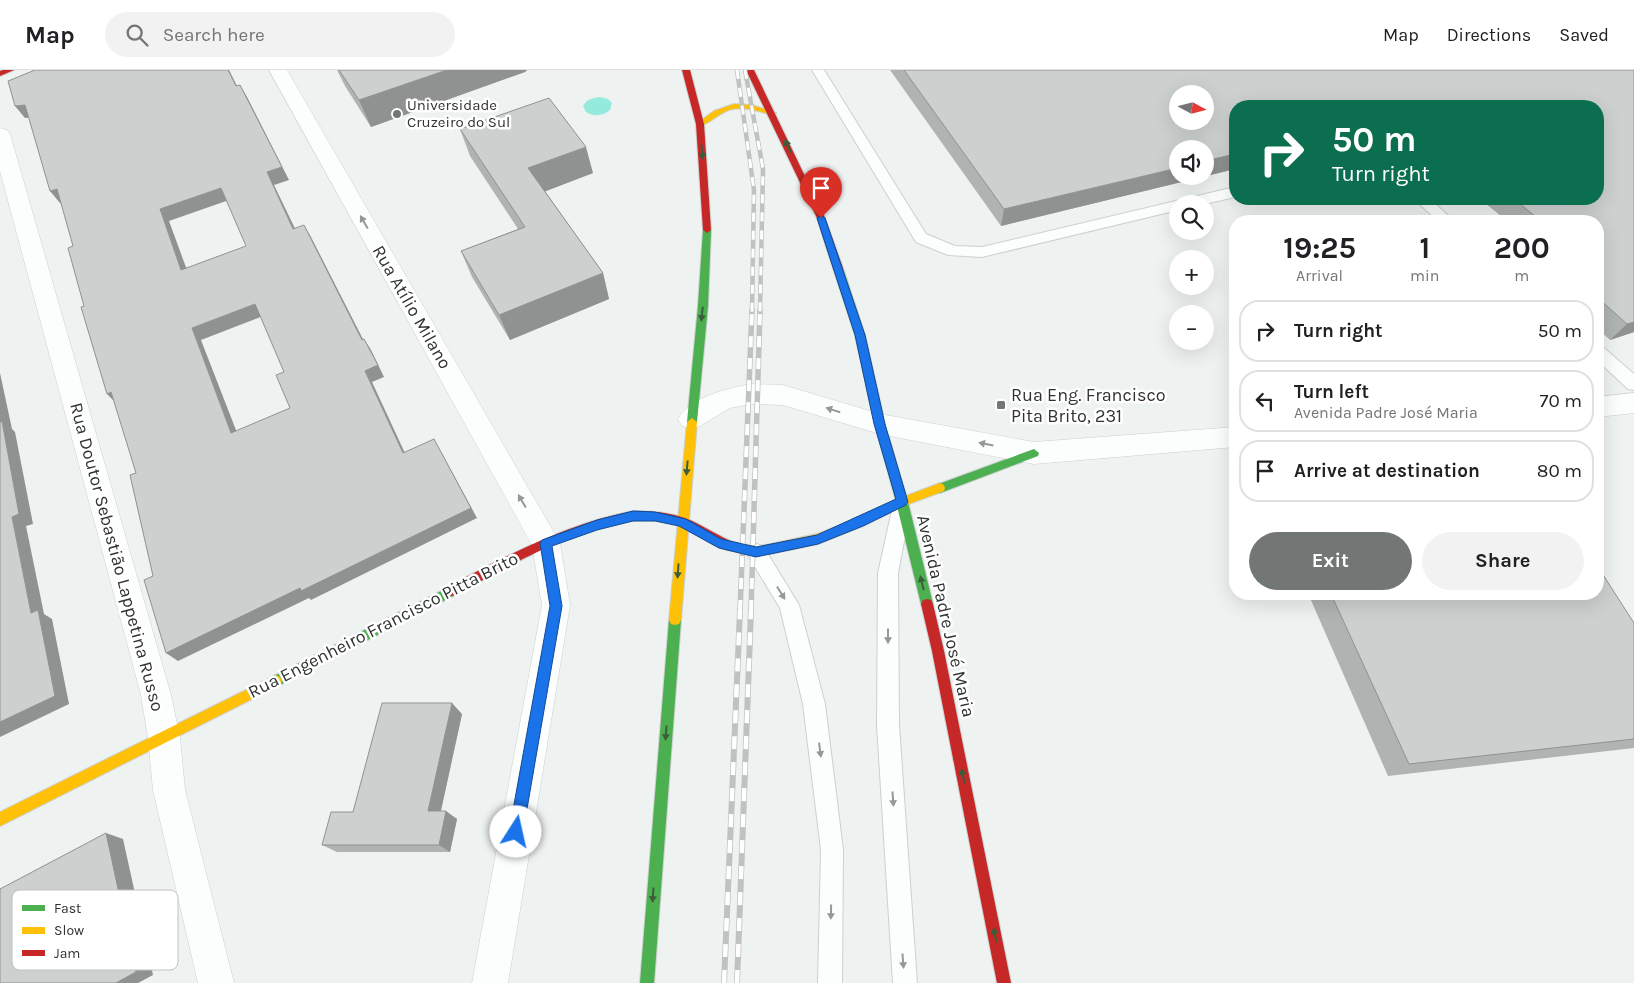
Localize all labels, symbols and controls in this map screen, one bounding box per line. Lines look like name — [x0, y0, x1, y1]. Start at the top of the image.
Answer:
search box — [105, 12, 455, 57]
text: Map — [25, 21, 75, 49]
icon: search — [123, 21, 151, 49]
text: Search here — [163, 24, 265, 46]
text: Map — [1383, 24, 1419, 46]
text: Directions — [1447, 24, 1531, 46]
text: Saved — [1559, 24, 1609, 46]
north arrow — [1169, 85, 1214, 130]
map controls — [1169, 85, 1214, 350]
place label: Universidade Cruzeiro do Sul — [407, 96, 510, 131]
marker: Universidade Cruzeiro do Sul — [391, 108, 403, 120]
text: 50 m — [1332, 119, 1417, 160]
icon: right — [1249, 120, 1314, 185]
one-way arrow — [783, 139, 792, 154]
button: sound — [1169, 140, 1214, 185]
one-way arrow — [699, 144, 707, 160]
text: Turn right — [1332, 161, 1430, 187]
pin — [800, 167, 842, 218]
icon: arrive — [807, 174, 835, 202]
button: search — [1169, 195, 1214, 240]
one-way arrow — [360, 216, 369, 229]
text: 19:25 — [1283, 230, 1356, 266]
text: 1 — [1419, 230, 1430, 266]
text: 200 — [1494, 230, 1550, 266]
street label: Rua Atílio Milano — [368, 241, 456, 373]
button: + — [1169, 250, 1214, 295]
text: Arrival — [1296, 266, 1343, 285]
text: min — [1410, 266, 1439, 285]
text: m — [1514, 266, 1529, 285]
button: − — [1169, 305, 1214, 350]
one-way arrow — [698, 306, 706, 322]
icon: right — [1251, 317, 1279, 345]
text: Turn right — [1294, 320, 1383, 342]
text: 50 m — [1538, 320, 1582, 342]
text: Turn left — [1294, 381, 1369, 403]
place label: Rua Eng. Francisco Pita Brito, 231 — [1011, 384, 1166, 427]
icon: left — [1251, 387, 1279, 415]
text: 70 m — [1540, 390, 1582, 412]
marker: Rua Eng. Francisco Pita Brito, 231 — [995, 399, 1007, 411]
street label: Rua Doutor Sebastião Lappetina Russo — [65, 400, 169, 714]
text: Avenida Padre José Maria — [1294, 403, 1478, 422]
one-way arrow — [825, 406, 840, 414]
one-way arrow — [978, 440, 994, 448]
icon: arrive — [1251, 457, 1279, 485]
one-way arrow — [682, 460, 690, 476]
text: Arrive at destination — [1294, 460, 1480, 482]
text: 80 m — [1537, 460, 1582, 482]
one-way arrow — [518, 493, 526, 508]
street label: Avenida Padre José Maria — [912, 513, 980, 719]
button: Exit — [1249, 532, 1412, 590]
button: Share — [1422, 532, 1584, 590]
street label: Rua Engenheiro Francisco Pitta Brito — [244, 547, 522, 703]
one-way arrow — [674, 563, 682, 579]
one-way arrow — [918, 575, 926, 590]
one-way arrow — [777, 586, 786, 600]
one-way arrow — [884, 629, 892, 645]
one-way arrow — [661, 725, 669, 741]
one-way arrow — [816, 742, 824, 758]
one-way arrow — [959, 768, 967, 783]
one-way arrow — [889, 791, 897, 807]
position arrow — [489, 805, 541, 857]
one-way arrow — [649, 887, 657, 903]
legend — [12, 890, 178, 970]
text: Fast — [54, 900, 81, 917]
one-way arrow — [827, 904, 835, 920]
text: Slow — [54, 922, 84, 939]
one-way arrow — [991, 928, 999, 943]
text: Jam — [54, 945, 80, 962]
one-way arrow — [900, 953, 908, 969]

